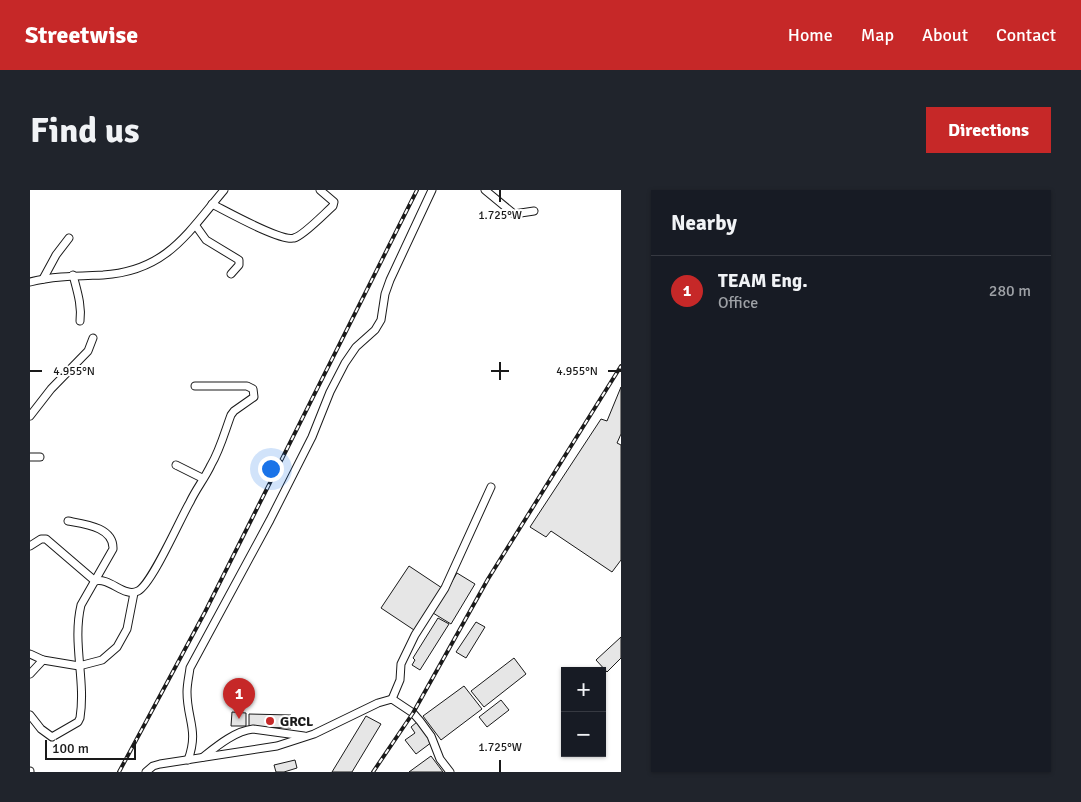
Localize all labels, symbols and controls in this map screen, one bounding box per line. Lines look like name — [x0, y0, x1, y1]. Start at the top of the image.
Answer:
text: Streetwise — [25, 20, 138, 50]
text: Home — [788, 24, 833, 46]
text: Map — [861, 24, 894, 46]
text: About — [922, 24, 968, 46]
text: Contact — [996, 24, 1056, 46]
button: Directions — [926, 107, 1051, 153]
text: Find us — [30, 109, 140, 152]
text: 1.725°W — [478, 208, 522, 223]
text: Nearby — [671, 210, 737, 236]
text: TEAM Eng. — [718, 269, 808, 293]
text: 1 — [683, 281, 691, 301]
text: 280 m — [989, 281, 1031, 301]
text: Office — [718, 293, 758, 313]
text: 4.955°N — [53, 364, 95, 379]
text: 4.955°N — [556, 364, 598, 379]
your location — [258, 456, 284, 482]
map controls — [561, 667, 606, 757]
button: + — [561, 667, 606, 712]
pin: 1 — [223, 678, 255, 719]
button: − — [561, 712, 606, 757]
place label: GRCL — [280, 713, 314, 730]
marker: GRCL — [264, 715, 276, 727]
scale bar — [45, 737, 136, 760]
text: 100 m — [52, 740, 89, 757]
text: 1.725°W — [478, 740, 522, 755]

